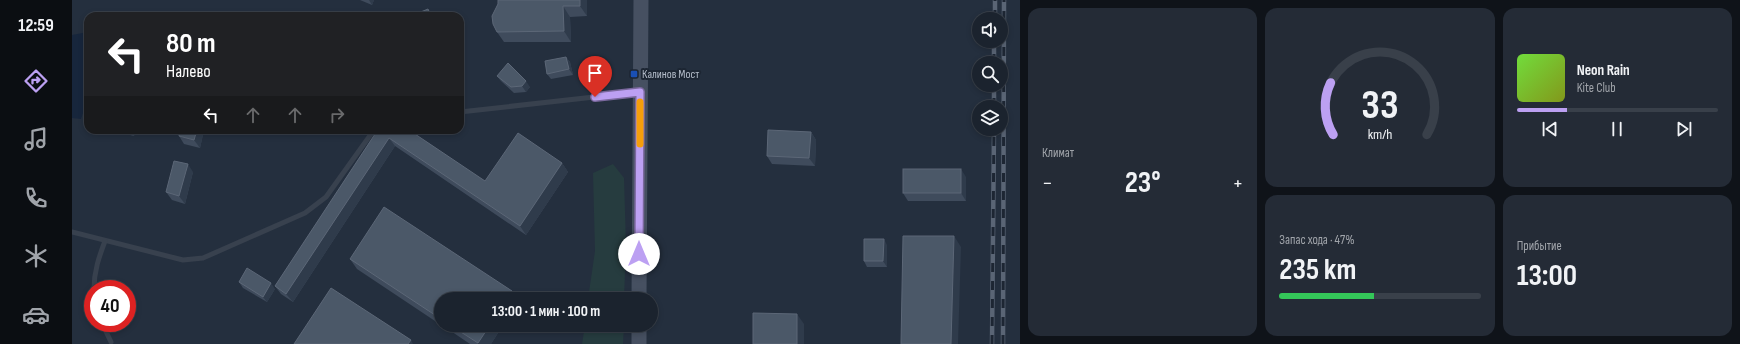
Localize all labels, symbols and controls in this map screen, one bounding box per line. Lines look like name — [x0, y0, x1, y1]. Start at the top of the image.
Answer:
map controls — [972, 12, 1008, 136]
button: sound — [972, 12, 1008, 48]
text: 12:59 — [18, 15, 54, 36]
text: 80 m — [166, 27, 215, 60]
icon: left — [100, 28, 152, 80]
pin — [578, 56, 612, 97]
button: search — [972, 56, 1008, 92]
text: Налево — [166, 61, 211, 82]
text: Neon Rain — [1577, 61, 1630, 80]
icon: arrive — [584, 62, 606, 84]
icon: directions — [22, 67, 50, 95]
place label: Калинов Мост — [642, 67, 699, 82]
marker: Калинов Мост — [629, 69, 639, 79]
text: Kite Club — [1577, 80, 1616, 96]
text: 33 — [1361, 81, 1399, 130]
button: layers — [972, 100, 1008, 136]
icon: left — [200, 104, 222, 126]
icon: ahead — [242, 104, 264, 126]
icon: ahead — [284, 104, 306, 126]
icon: right — [326, 104, 348, 126]
icon: previous — [1539, 118, 1561, 140]
icon: pause — [1606, 118, 1628, 140]
icon: next — [1673, 118, 1695, 140]
icon: music — [22, 125, 50, 153]
text: km/h — [1368, 126, 1392, 143]
text: Климат — [1042, 145, 1074, 161]
text: 23° — [1125, 165, 1161, 201]
text: − — [1042, 170, 1053, 197]
text: + — [1233, 170, 1243, 197]
icon: phone — [22, 184, 50, 212]
text: Запас хода · 47% — [1279, 232, 1355, 248]
position arrow — [618, 233, 660, 275]
text: Прибытие — [1517, 238, 1562, 254]
icon: climate — [22, 242, 50, 270]
text: 235 km — [1279, 252, 1356, 288]
text: 13:00 — [1517, 258, 1577, 294]
speed limit sign: 40 — [84, 280, 136, 332]
icon: car — [22, 301, 50, 329]
text: 13:00 · 1 мин · 100 m — [492, 302, 600, 321]

